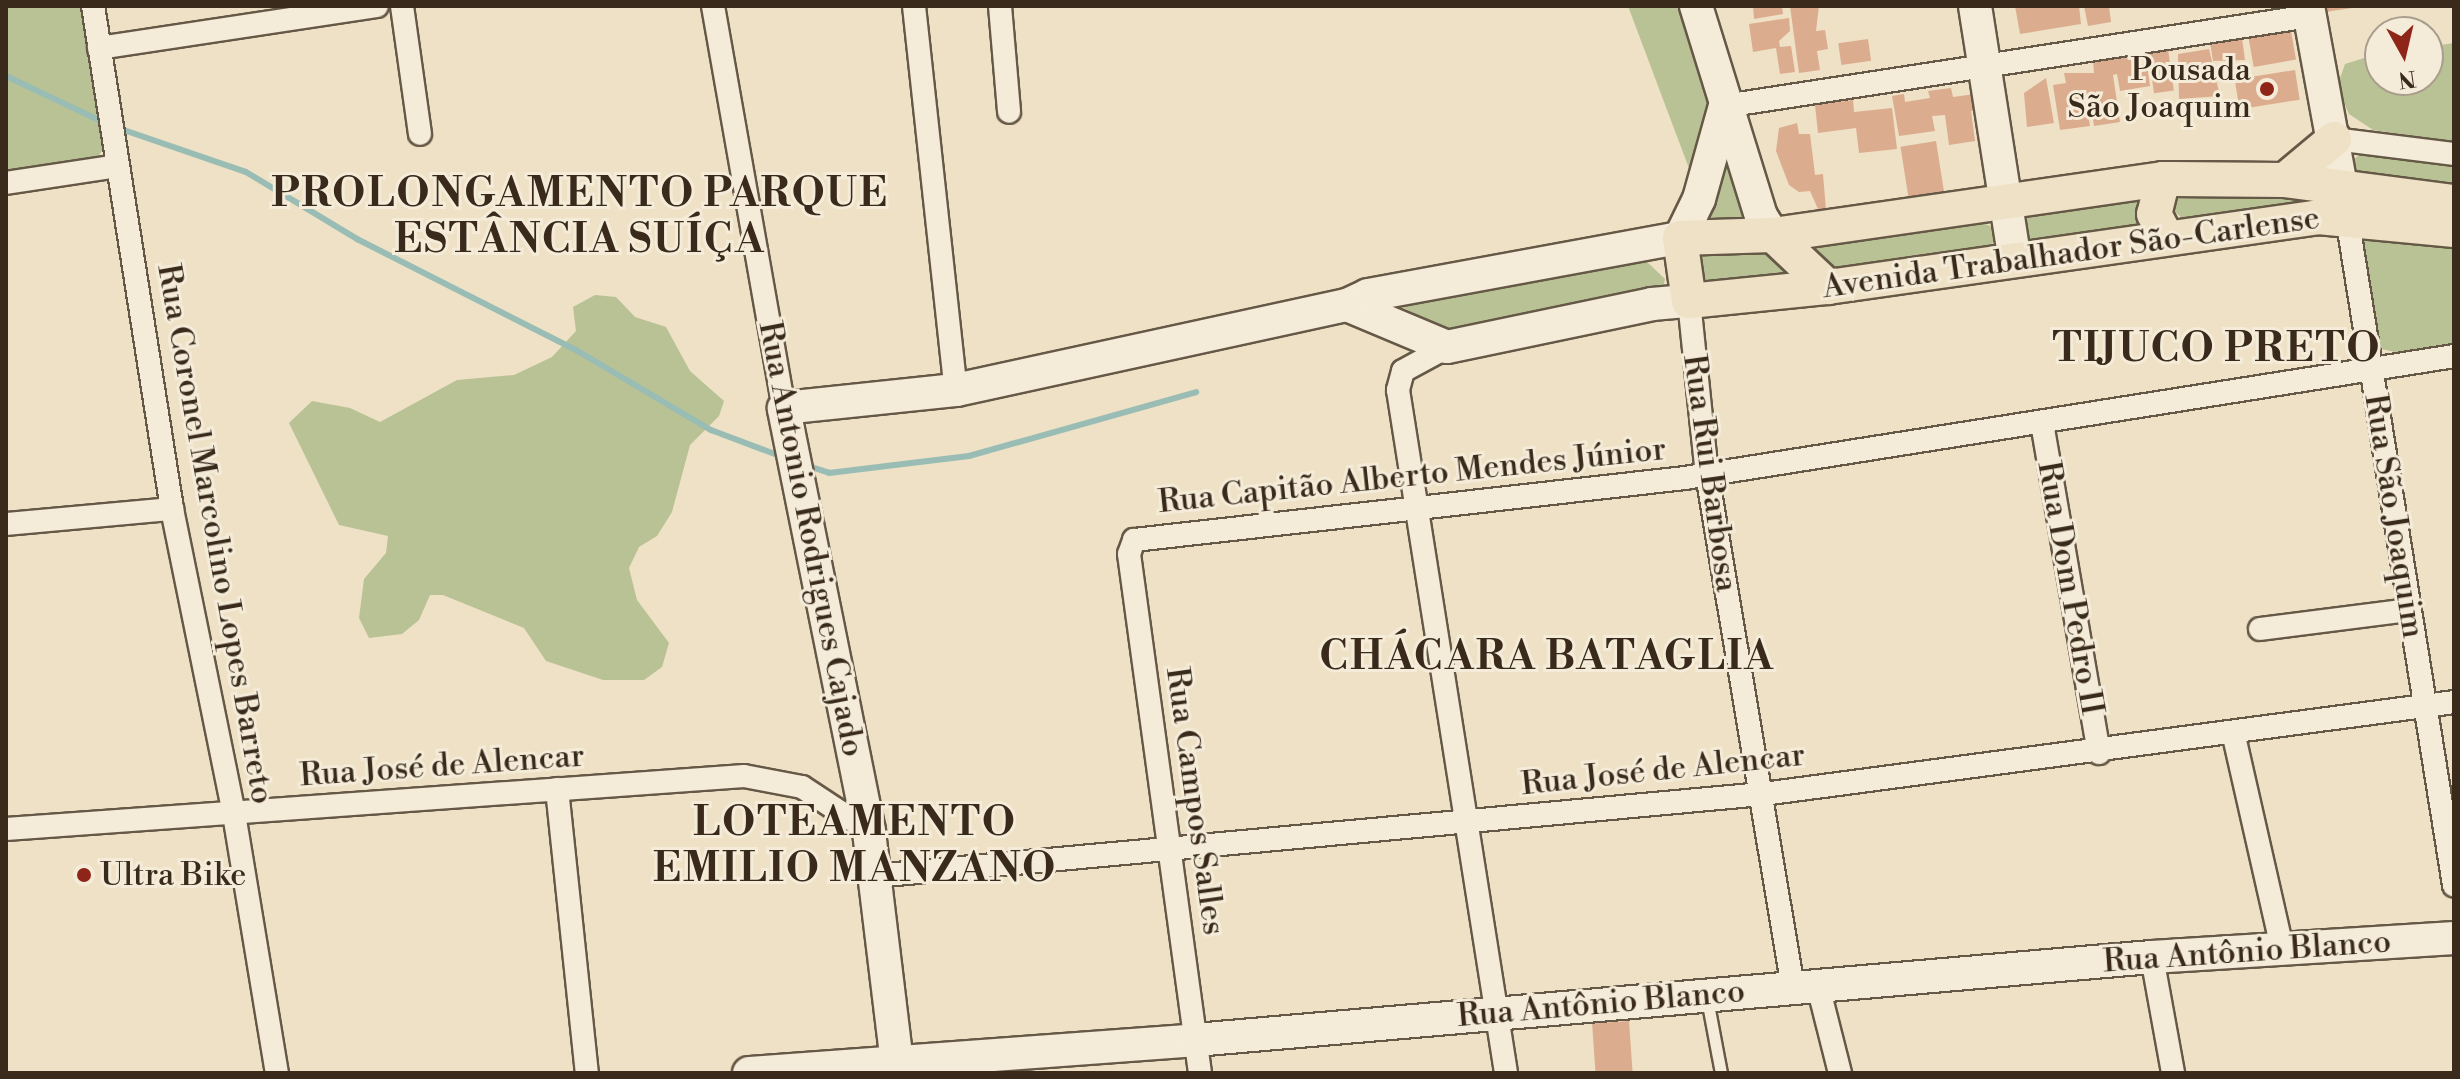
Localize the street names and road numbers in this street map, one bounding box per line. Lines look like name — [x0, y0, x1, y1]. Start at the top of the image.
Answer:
street label: Avenida Trabalhador São-Carlense — [1820, 199, 2322, 307]
street label: Rua Coronel Marcolino Lopes Barreto — [149, 261, 281, 807]
street label: Rua Antonio Rodrigues Cajado — [750, 318, 872, 760]
street label: Rua Rui Barbosa — [1674, 352, 1746, 594]
street label: Rua São Joaquim — [2356, 391, 2432, 641]
street label: Rua Capitão Alberto Mendes Júnior — [1156, 430, 1668, 522]
street label: Rua Dom Pedro II — [2029, 458, 2111, 718]
street label: Rua Campos Salles — [1157, 665, 1233, 937]
street label: Rua José de Alencar — [1519, 736, 1807, 804]
street label: Rua José de Alencar — [298, 737, 586, 795]
street label: Rua Antônio Blanco — [2102, 923, 2392, 981]
street label: Rua Antônio Blanco — [1456, 972, 1746, 1036]

